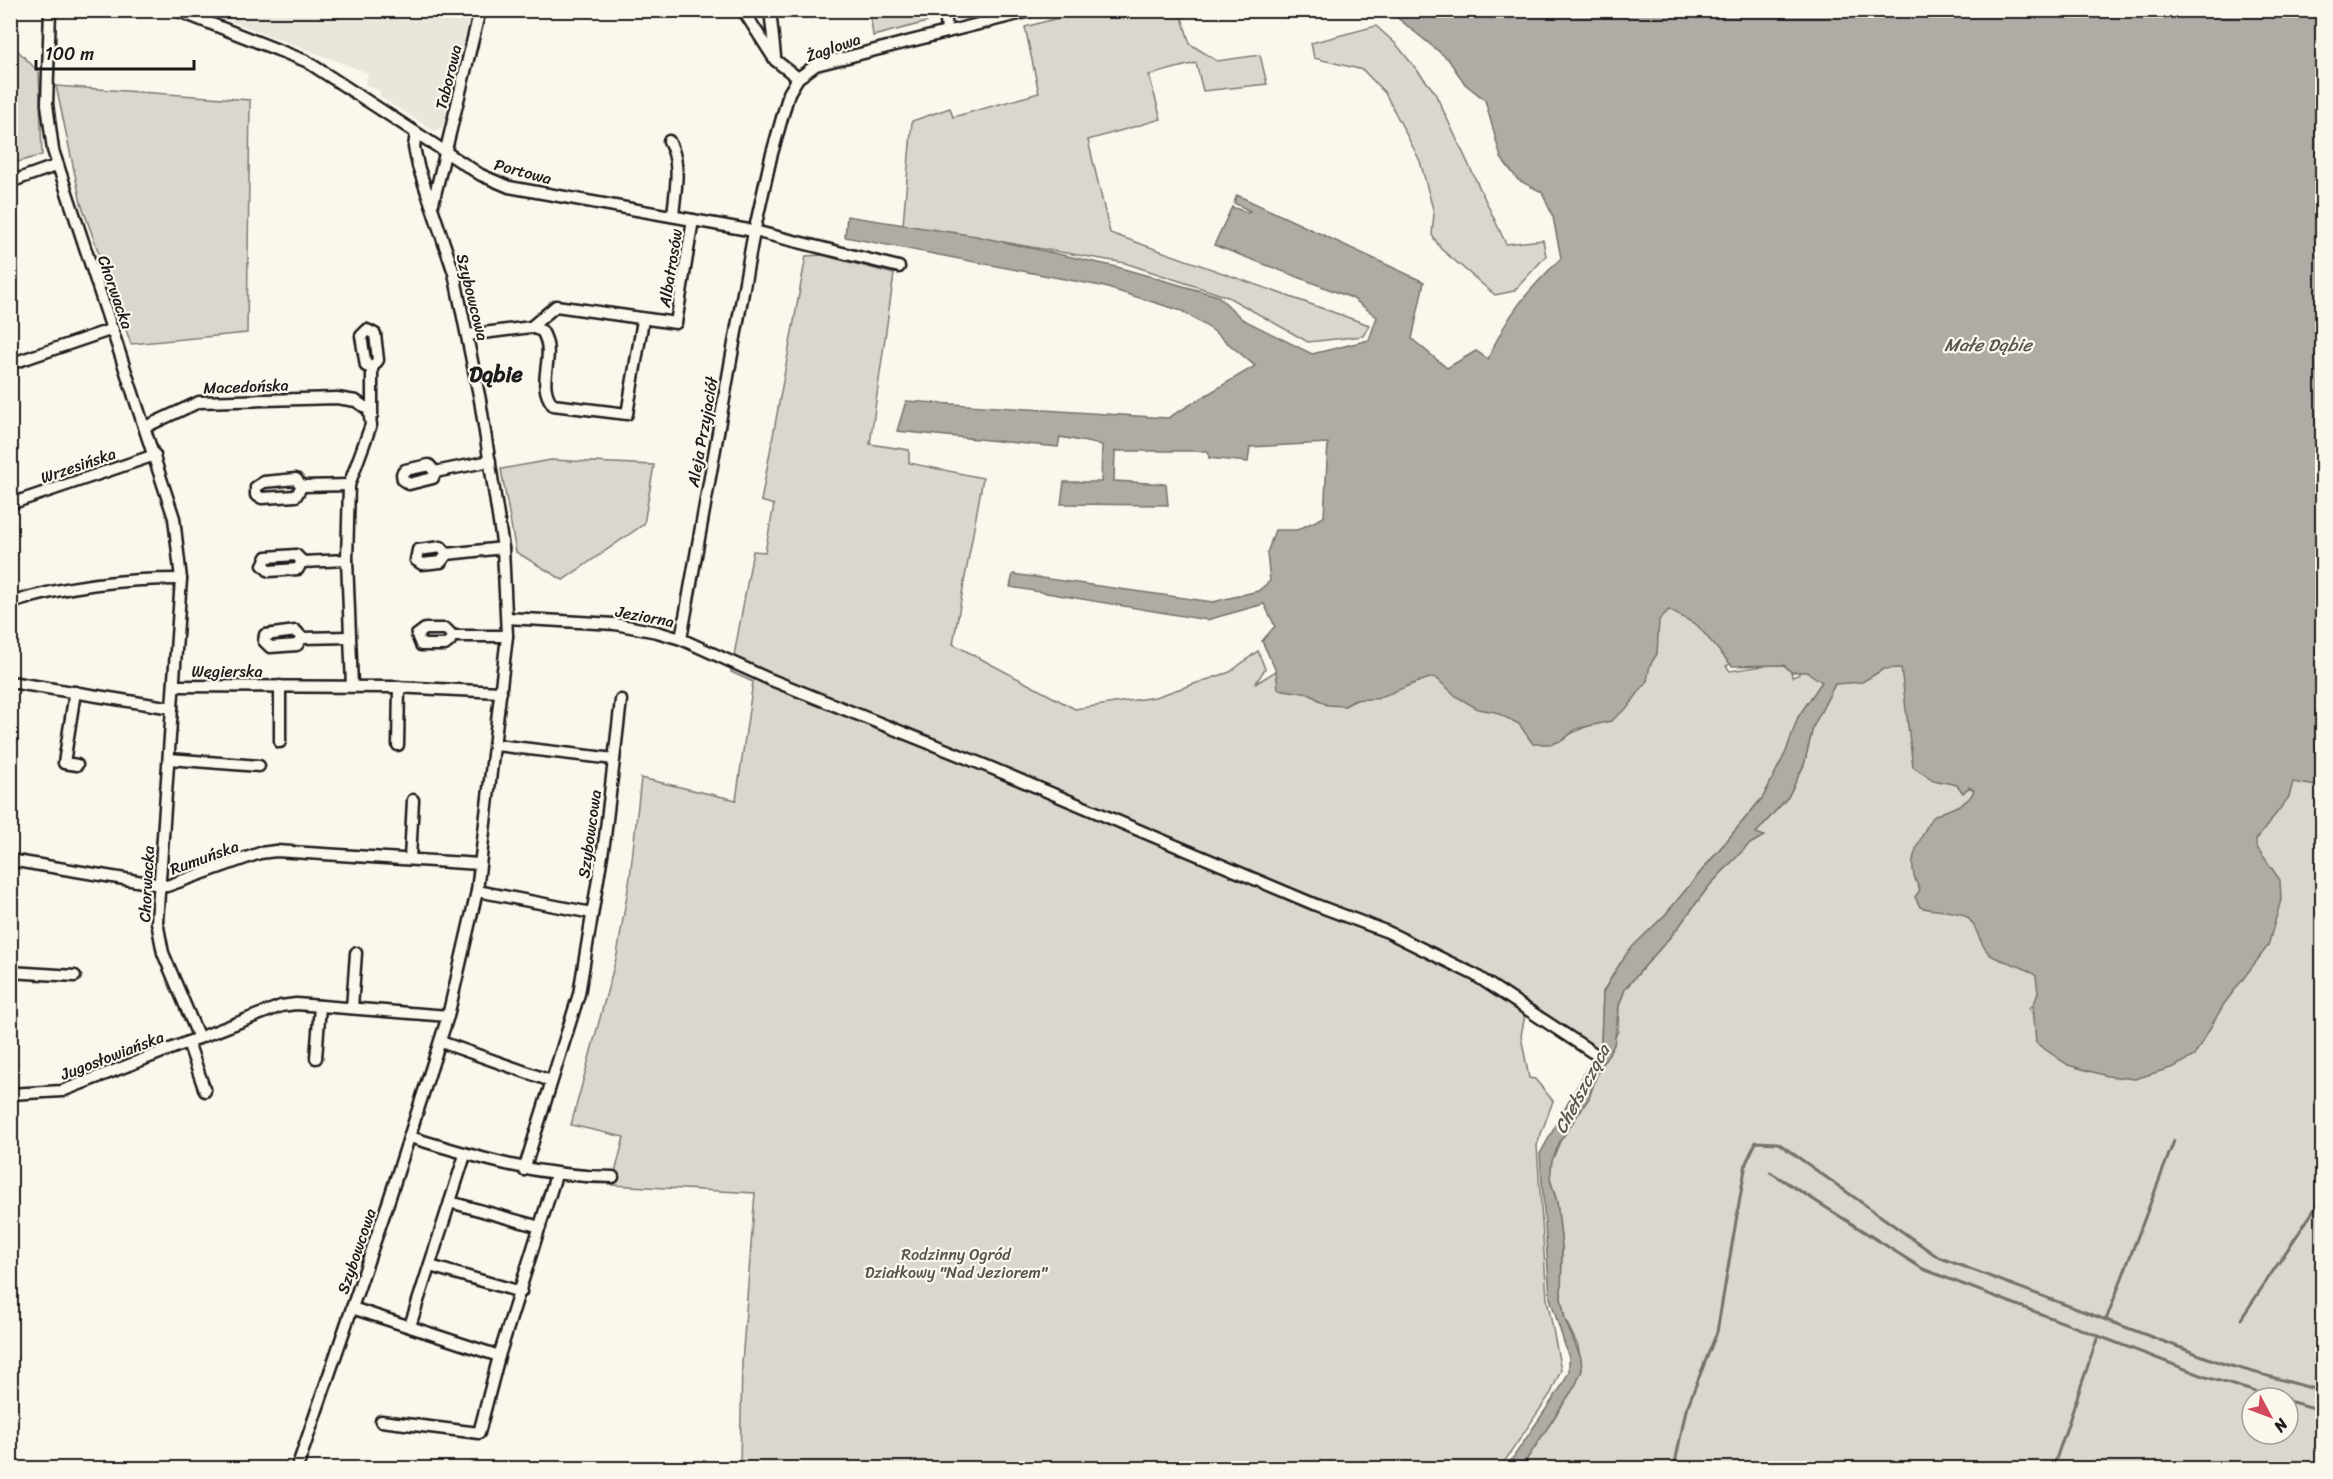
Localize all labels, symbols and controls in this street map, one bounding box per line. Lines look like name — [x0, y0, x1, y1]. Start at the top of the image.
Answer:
street label: Żaglowa — [802, 25, 865, 70]
scale bar — [36, 33, 194, 71]
text: 100 m — [45, 38, 94, 70]
street label: Taborowa — [426, 42, 471, 113]
street label: Portowa — [491, 150, 555, 193]
street label: Albatrosów — [650, 227, 691, 311]
street label: Szybowcowa — [448, 250, 497, 344]
street label: Chorwacka — [89, 251, 142, 333]
water label: Małe Dąbie — [1944, 329, 2033, 361]
district label: Dąbie — [469, 355, 524, 394]
street label: Macedońska — [203, 371, 289, 402]
street label: Aleja Przyjaciół — [678, 373, 727, 490]
street label: Wrzesińska — [36, 439, 120, 492]
street label: Jeziorna — [612, 596, 677, 636]
street label: Węgierska — [192, 657, 262, 686]
street label: Szybowcowa — [569, 788, 610, 880]
street label: Rumuńska — [166, 832, 243, 883]
street label: Chorwacka — [130, 845, 163, 923]
street label: Jugosłowiańska — [55, 1022, 168, 1089]
water label: Chełszcząca — [1545, 1037, 1620, 1139]
street label: Szybowcowa — [328, 1204, 385, 1298]
park label: Rodzinny Ogród Działkowy "Nad Jeziorem" — [865, 1240, 1049, 1287]
north arrow — [2240, 1386, 2300, 1446]
text: N — [2266, 1411, 2296, 1440]

